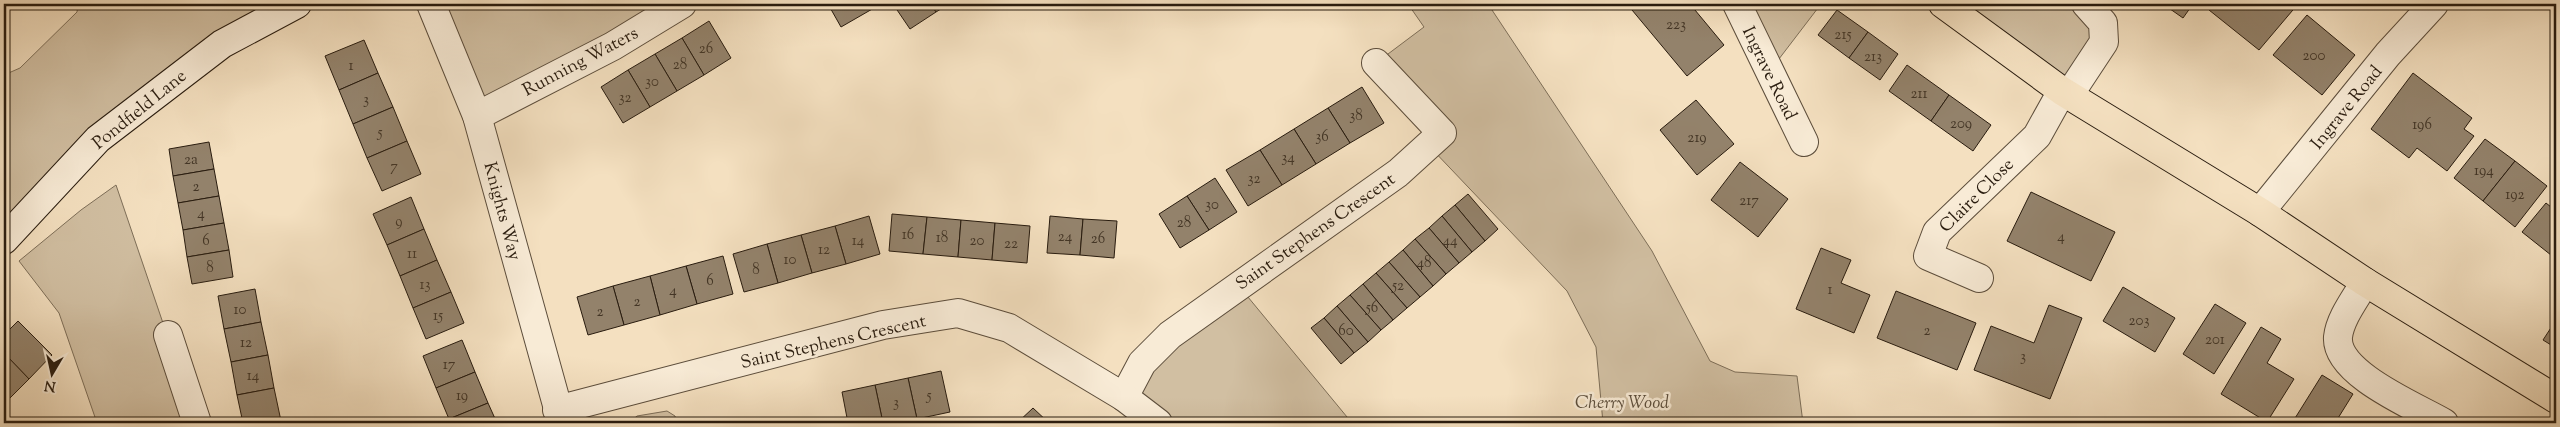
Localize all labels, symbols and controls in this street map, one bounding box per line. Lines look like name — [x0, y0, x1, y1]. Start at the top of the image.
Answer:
house number: 223 — [1666, 15, 1686, 36]
street label: Running Waters — [518, 21, 643, 104]
street label: Ingrave Road — [1734, 23, 1802, 125]
house number: 215 — [1834, 25, 1852, 46]
house number: 26 — [699, 39, 713, 60]
house number: 200 — [2303, 46, 2326, 67]
house number: 213 — [1864, 47, 1882, 68]
house number: 28 — [673, 55, 687, 76]
house number: 1 — [348, 56, 354, 77]
street label: Ingrave Road — [2306, 61, 2390, 156]
street label: Pondfield Lane — [87, 64, 193, 157]
house number: 30 — [645, 72, 659, 93]
house number: 211 — [1910, 84, 1928, 105]
house number: 32 — [618, 88, 632, 109]
house number: 3 — [363, 90, 369, 111]
house number: 38 — [1349, 106, 1363, 127]
house number: 209 — [1950, 114, 1972, 135]
house number: 196 — [2412, 115, 2432, 136]
house number: 5 — [376, 123, 383, 144]
house number: 36 — [1315, 127, 1329, 148]
house number: 219 — [1687, 128, 1707, 149]
house number: 34 — [1281, 148, 1295, 169]
house number: 2a — [184, 150, 198, 171]
street label: Claire Close — [1934, 153, 2021, 240]
house number: 7 — [390, 157, 398, 178]
street label: Knights Way — [475, 159, 527, 264]
house number: 194 — [2474, 161, 2494, 182]
street label: Saint Stephens Crescent — [1231, 168, 1401, 298]
house number: 32 — [1247, 169, 1261, 190]
house number: 2 — [192, 177, 200, 198]
house number: 192 — [2505, 185, 2525, 206]
house number: 217 — [1739, 191, 1759, 212]
house number: 30 — [1205, 195, 1219, 216]
house number: 4 — [197, 204, 205, 225]
house number: 9 — [395, 212, 403, 233]
house number: 28 — [1177, 213, 1191, 234]
house number: 16 — [902, 225, 914, 246]
house number: 24 — [1058, 227, 1073, 248]
house number: 4 — [2057, 227, 2065, 248]
house number: 18 — [936, 228, 948, 249]
house number: 26 — [1091, 229, 1105, 250]
house number: 6 — [202, 231, 210, 252]
house number: 14 — [852, 231, 865, 252]
house number: 20 — [970, 231, 985, 252]
house number: 44 — [1442, 231, 1458, 252]
house number: 22 — [1004, 234, 1018, 255]
house number: 12 — [818, 240, 830, 261]
house number: 11 — [407, 244, 417, 265]
house number: 10 — [784, 250, 797, 271]
house number: 48 — [1416, 253, 1432, 274]
house number: 8 — [206, 258, 214, 279]
house number: 8 — [752, 260, 760, 281]
house number: 6 — [706, 271, 714, 292]
house number: 13 — [419, 275, 431, 296]
house number: 52 — [1391, 276, 1404, 297]
house number: 1 — [1827, 280, 1833, 301]
house number: 4 — [669, 281, 677, 302]
house number: 2 — [633, 292, 641, 313]
house number: 56 — [1365, 298, 1378, 319]
house number: 10 — [234, 300, 247, 321]
house number: 2 — [596, 302, 604, 323]
house number: 15 — [433, 306, 443, 327]
street label: Saint Stephens Crescent — [738, 309, 929, 377]
house number: 203 — [2128, 311, 2150, 332]
house number: 60 — [1338, 321, 1354, 342]
house number: 2 — [1923, 321, 1931, 342]
house number: 201 — [2205, 330, 2225, 351]
house number: 12 — [240, 333, 252, 354]
house number: 3 — [2020, 347, 2026, 368]
north arrow — [28, 350, 78, 400]
house number: 17 — [443, 355, 456, 376]
house number: 14 — [247, 366, 260, 387]
text: N — [43, 374, 57, 396]
house number: 19 — [456, 386, 468, 407]
house number: 5 — [925, 386, 932, 407]
park label: Cherry Wood — [1575, 391, 1669, 417]
house number: 3 — [893, 393, 899, 414]

